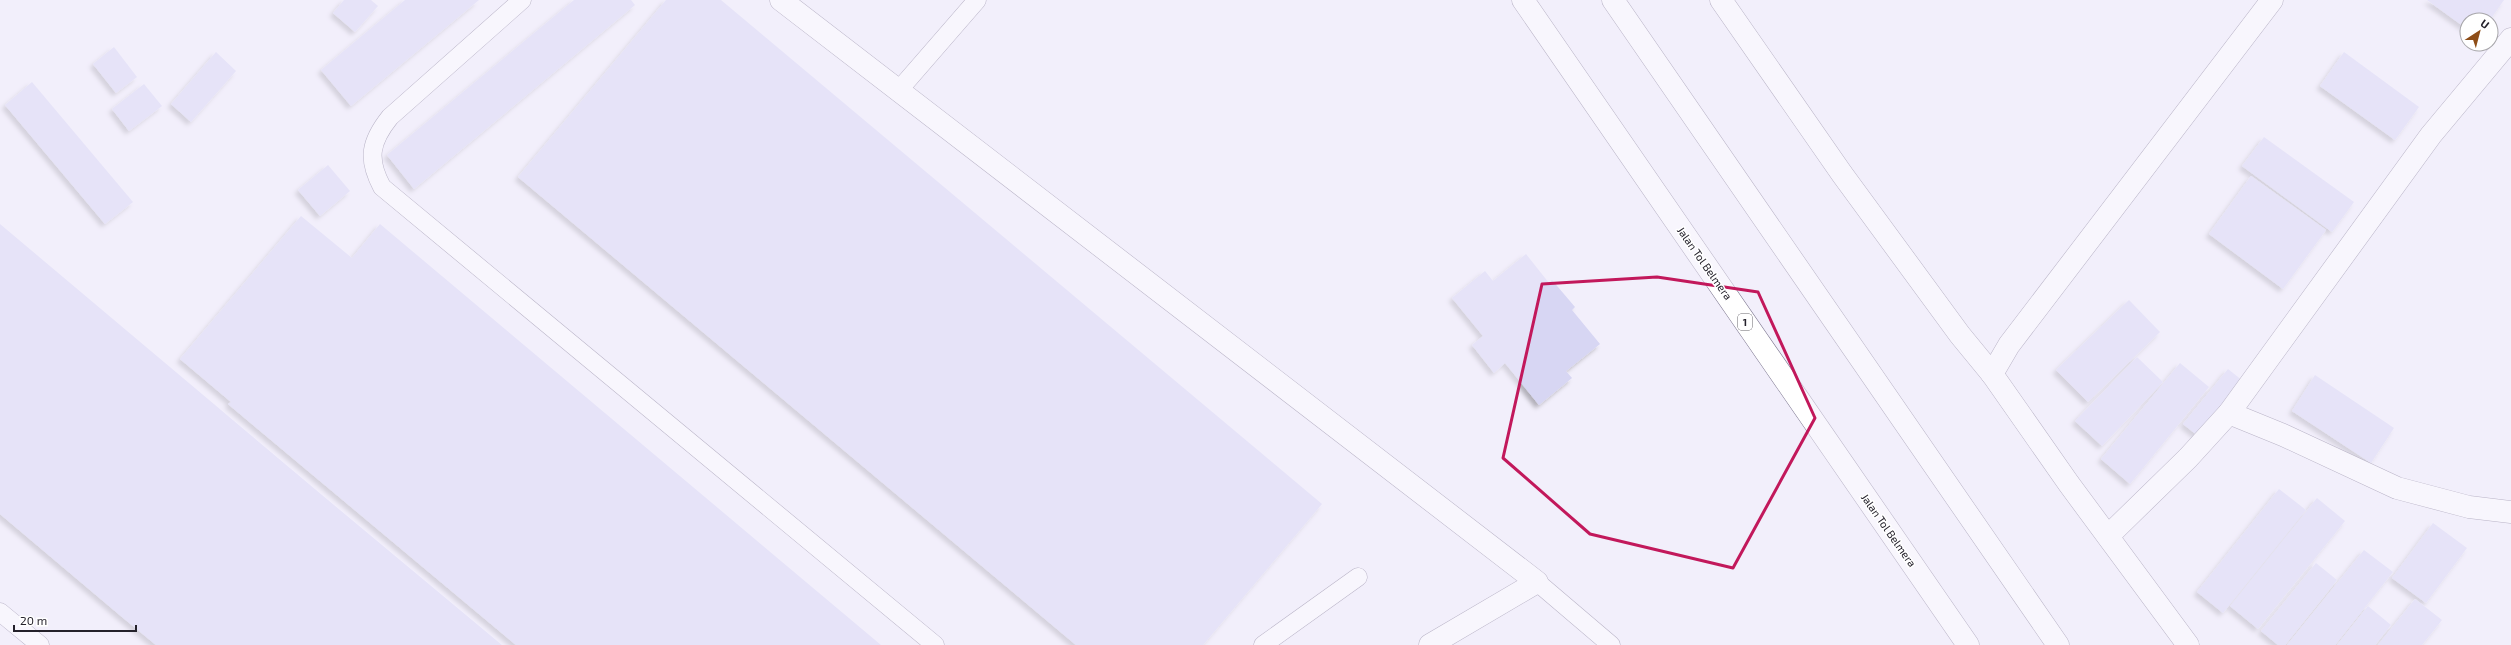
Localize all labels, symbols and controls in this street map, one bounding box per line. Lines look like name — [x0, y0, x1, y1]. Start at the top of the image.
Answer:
north arrow — [2459, 12, 2499, 52]
text: U — [2478, 16, 2492, 31]
street label: Jalan Tol Belmera — [1675, 224, 1735, 302]
road number: 1 — [1738, 314, 1752, 330]
street label: Jalan Tol Belmera — [1859, 491, 1919, 569]
scale bar — [14, 607, 136, 633]
text: 20 m — [20, 613, 47, 627]

